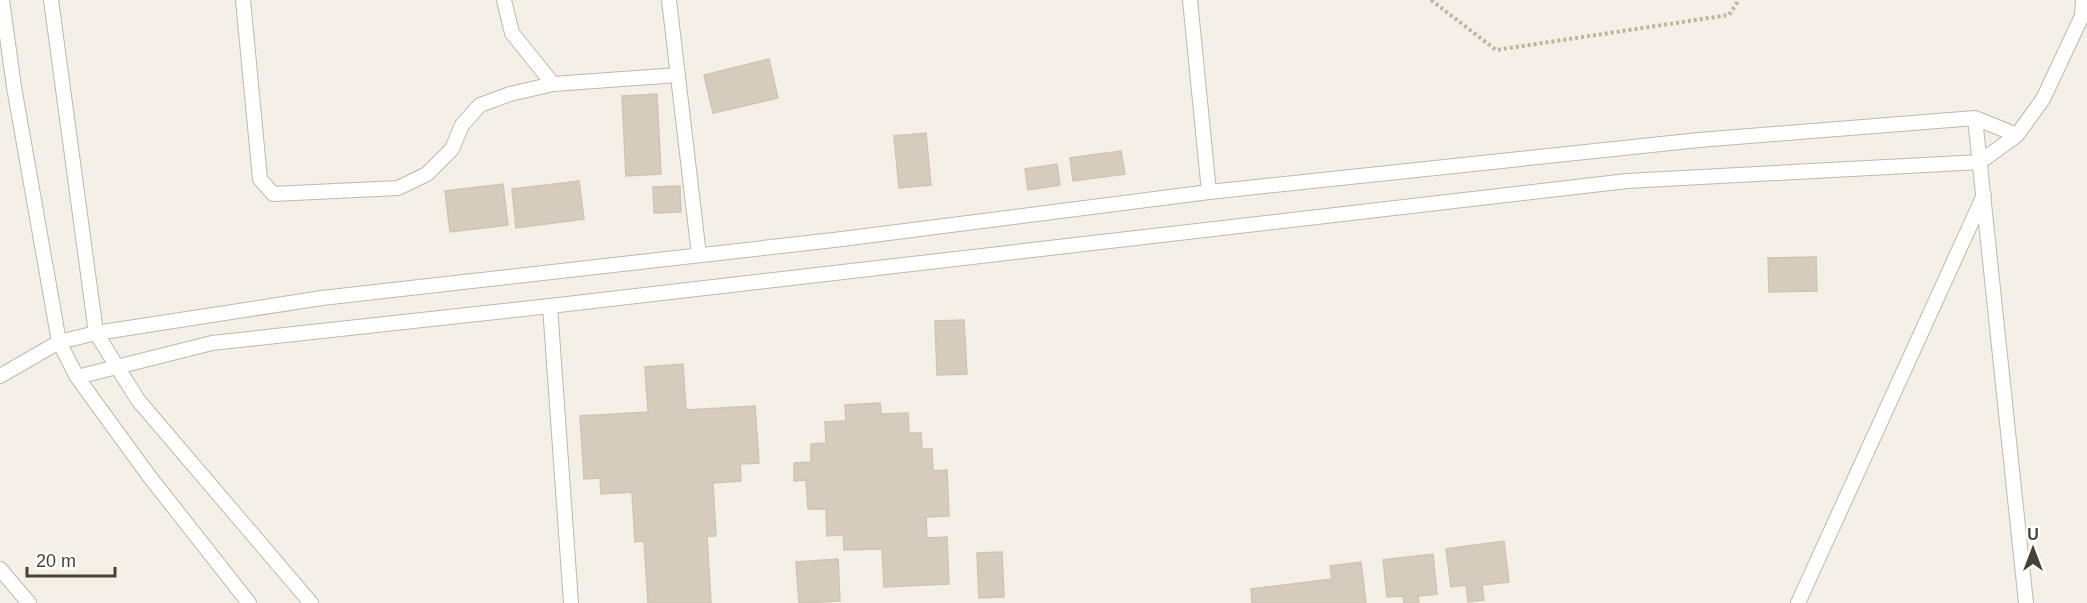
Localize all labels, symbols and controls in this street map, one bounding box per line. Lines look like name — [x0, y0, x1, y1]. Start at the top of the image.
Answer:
north arrow — [2003, 519, 2063, 579]
text: U — [2027, 526, 2039, 543]
scale bar — [27, 540, 116, 578]
text: 20 m — [36, 551, 76, 571]

